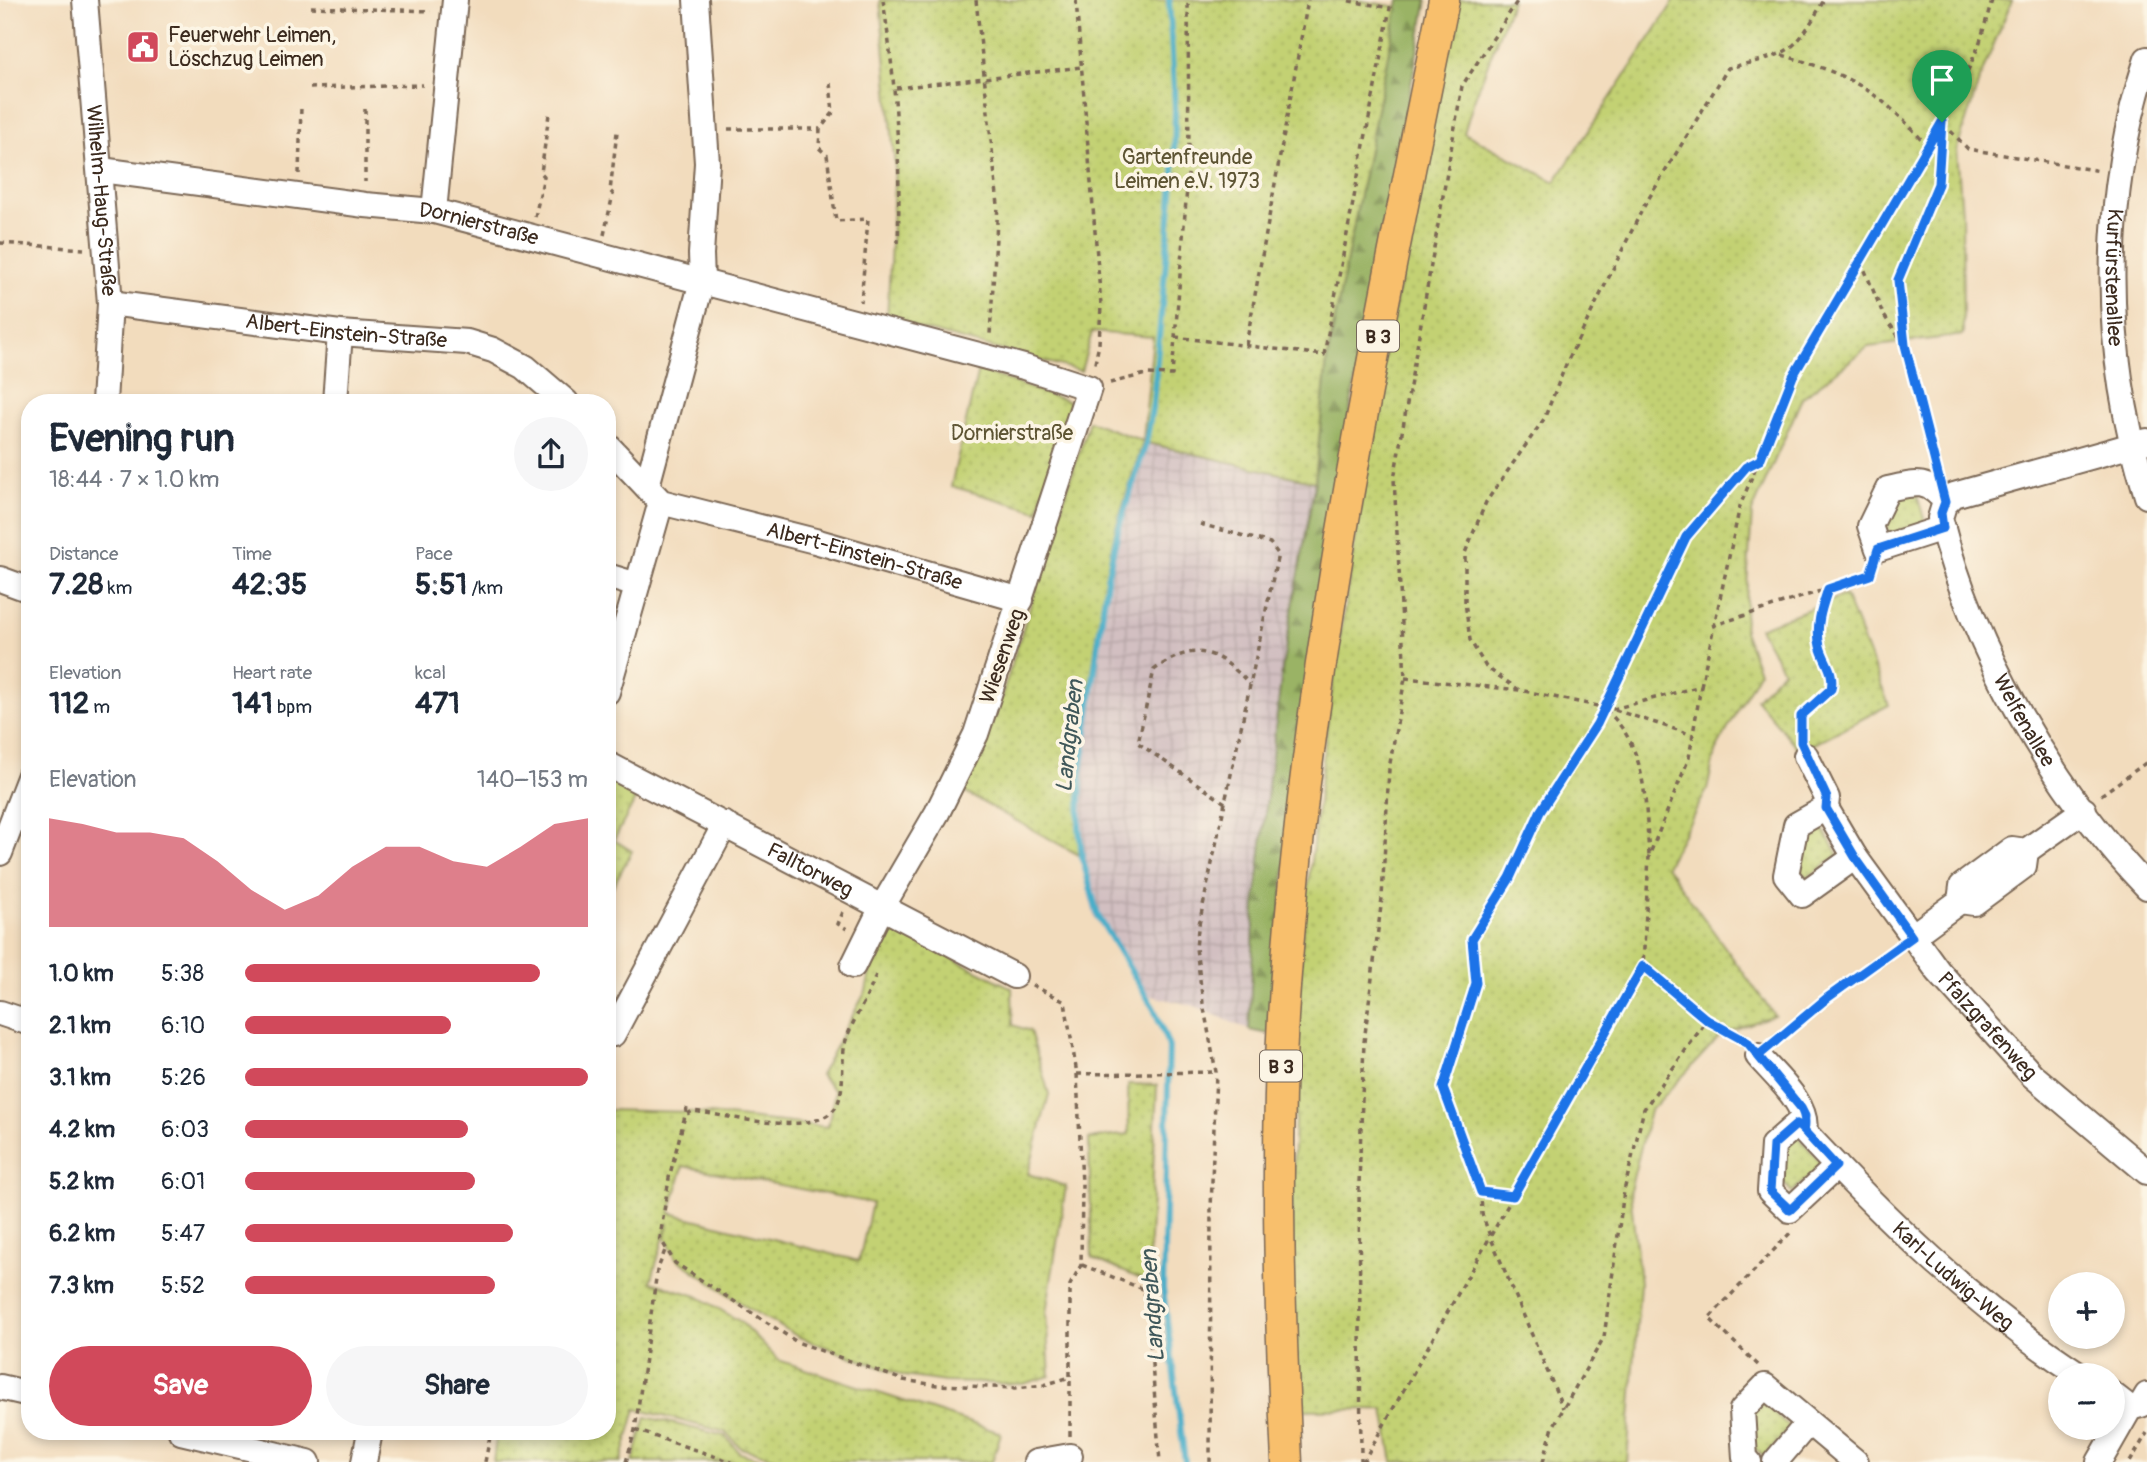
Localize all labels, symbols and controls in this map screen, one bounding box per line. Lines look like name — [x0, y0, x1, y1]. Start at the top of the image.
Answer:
place label: Feuerwehr Leimen, Löschzug Leimen — [168, 22, 336, 73]
public building icon: Feuerwehr Leimen, Löschzug Leimen — [124, 28, 162, 66]
pin — [1912, 50, 1972, 122]
icon: arrive — [1923, 61, 1961, 99]
street label: Wilhelm-Haug-Straße — [80, 104, 122, 298]
park label: Gartenfreunde Leimen e.V. 1973 — [1114, 144, 1260, 195]
street label: Dornierstraße — [418, 197, 542, 252]
street label: Kurfürstenallee — [2098, 207, 2129, 348]
street label: Albert-Einstein-Straße — [244, 308, 449, 355]
road number: B 3 — [1357, 320, 1399, 352]
text: Evening run — [49, 415, 235, 463]
button: share — [514, 417, 588, 491]
park label: Dornierstraße — [951, 420, 1074, 447]
text: 18:44 · 7 × 1.0 km — [49, 465, 219, 494]
street label: Albert-Einstein-Straße — [763, 516, 966, 597]
text: Distance — [49, 542, 118, 566]
text: Time — [232, 542, 272, 566]
text: Pace — [415, 542, 453, 566]
text: 7.28 — [49, 566, 103, 603]
text: 42:35 — [232, 566, 307, 603]
text: 5:51 — [415, 566, 467, 603]
text: km — [103, 576, 132, 600]
text: /km — [467, 576, 503, 600]
street label: Wiesenweg — [974, 605, 1031, 707]
text: Elevation — [49, 661, 121, 685]
text: Heart rate — [232, 661, 312, 685]
text: kcal — [415, 661, 446, 685]
street label: Welfenallee — [1987, 669, 2062, 773]
water label: Landgraben — [1049, 677, 1090, 794]
text: 112 — [49, 685, 89, 722]
text: 141 — [232, 685, 273, 722]
text: 471 — [415, 685, 460, 722]
text: m — [89, 695, 110, 719]
text: bpm — [273, 695, 312, 719]
text: Elevation — [49, 765, 137, 794]
text: 140–153 m — [477, 765, 588, 794]
street label: Falltorweg — [762, 837, 858, 904]
text: 1.0 km — [49, 959, 114, 988]
text: 5:38 — [161, 959, 204, 988]
street label: Pfalzgrafenweg — [1931, 966, 2043, 1086]
text: 2.1 km — [49, 1011, 111, 1040]
text: 6:10 — [161, 1011, 205, 1040]
road number: B 3 — [1260, 1050, 1302, 1082]
text: 3.1 km — [49, 1063, 111, 1092]
text: 5:26 — [161, 1063, 206, 1092]
text: 4.2 km — [49, 1115, 115, 1144]
text: 6:03 — [161, 1115, 209, 1144]
text: 5.2 km — [49, 1167, 114, 1196]
text: 6:01 — [161, 1167, 205, 1196]
street label: Karl-Ludwig-Weg — [1886, 1216, 2019, 1337]
text: 6.2 km — [49, 1219, 115, 1248]
text: 5:47 — [161, 1219, 205, 1248]
water label: Landgraben — [1134, 1248, 1171, 1363]
text: 7.3 km — [49, 1271, 114, 1300]
text: 5:52 — [161, 1271, 205, 1300]
map controls — [2048, 1272, 2125, 1440]
button: + — [2048, 1272, 2125, 1349]
button: Save — [49, 1346, 312, 1426]
button: Share — [326, 1346, 588, 1426]
button: − — [2048, 1363, 2125, 1440]

